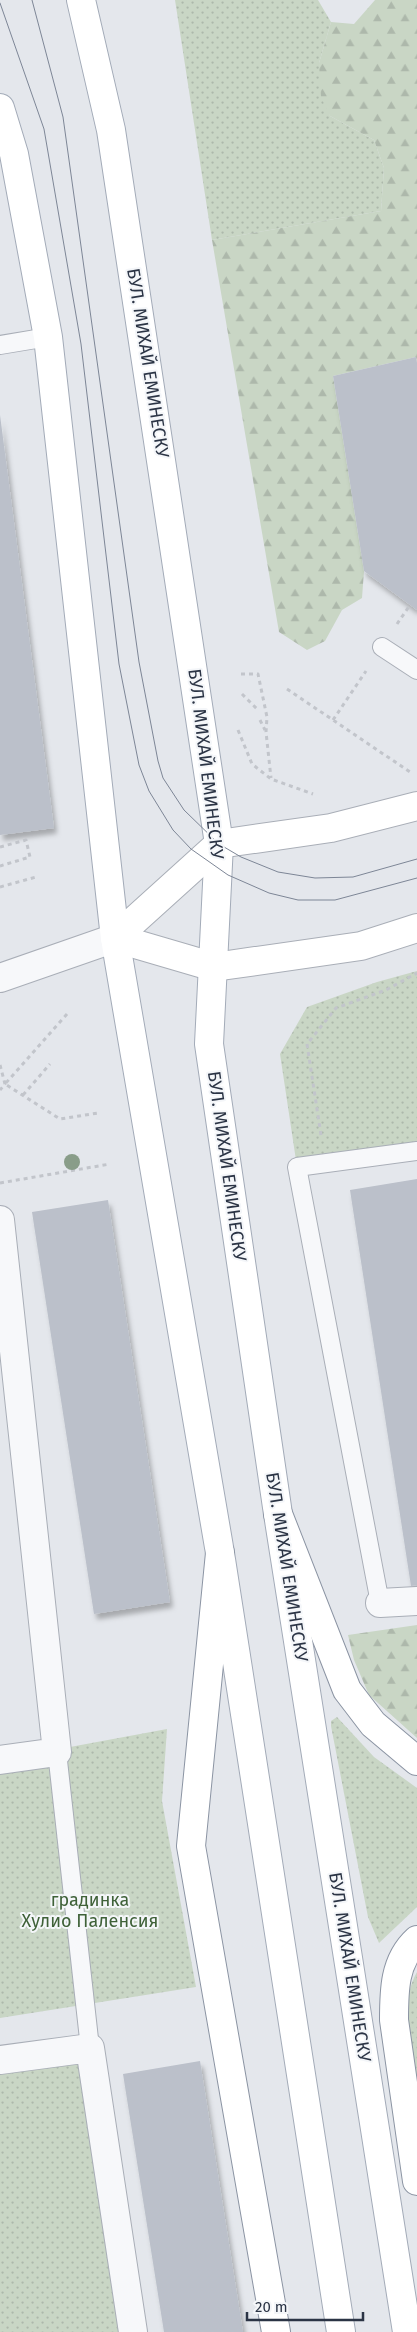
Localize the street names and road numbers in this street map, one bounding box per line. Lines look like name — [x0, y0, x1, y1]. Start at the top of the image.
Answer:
street label: БУЛ. МИХАЙ ЕМИНЕСКУ — [122, 267, 174, 460]
street label: БУЛ. МИХАЙ ЕМИНЕСКУ — [183, 668, 229, 861]
street label: БУЛ. МИХАЙ ЕМИНЕСКУ — [203, 1070, 251, 1263]
street label: БУЛ. МИХАЙ ЕМИНЕСКУ — [261, 1471, 313, 1664]
street label: БУЛ. МИХАЙ ЕМИНЕСКУ — [324, 1871, 376, 2064]

